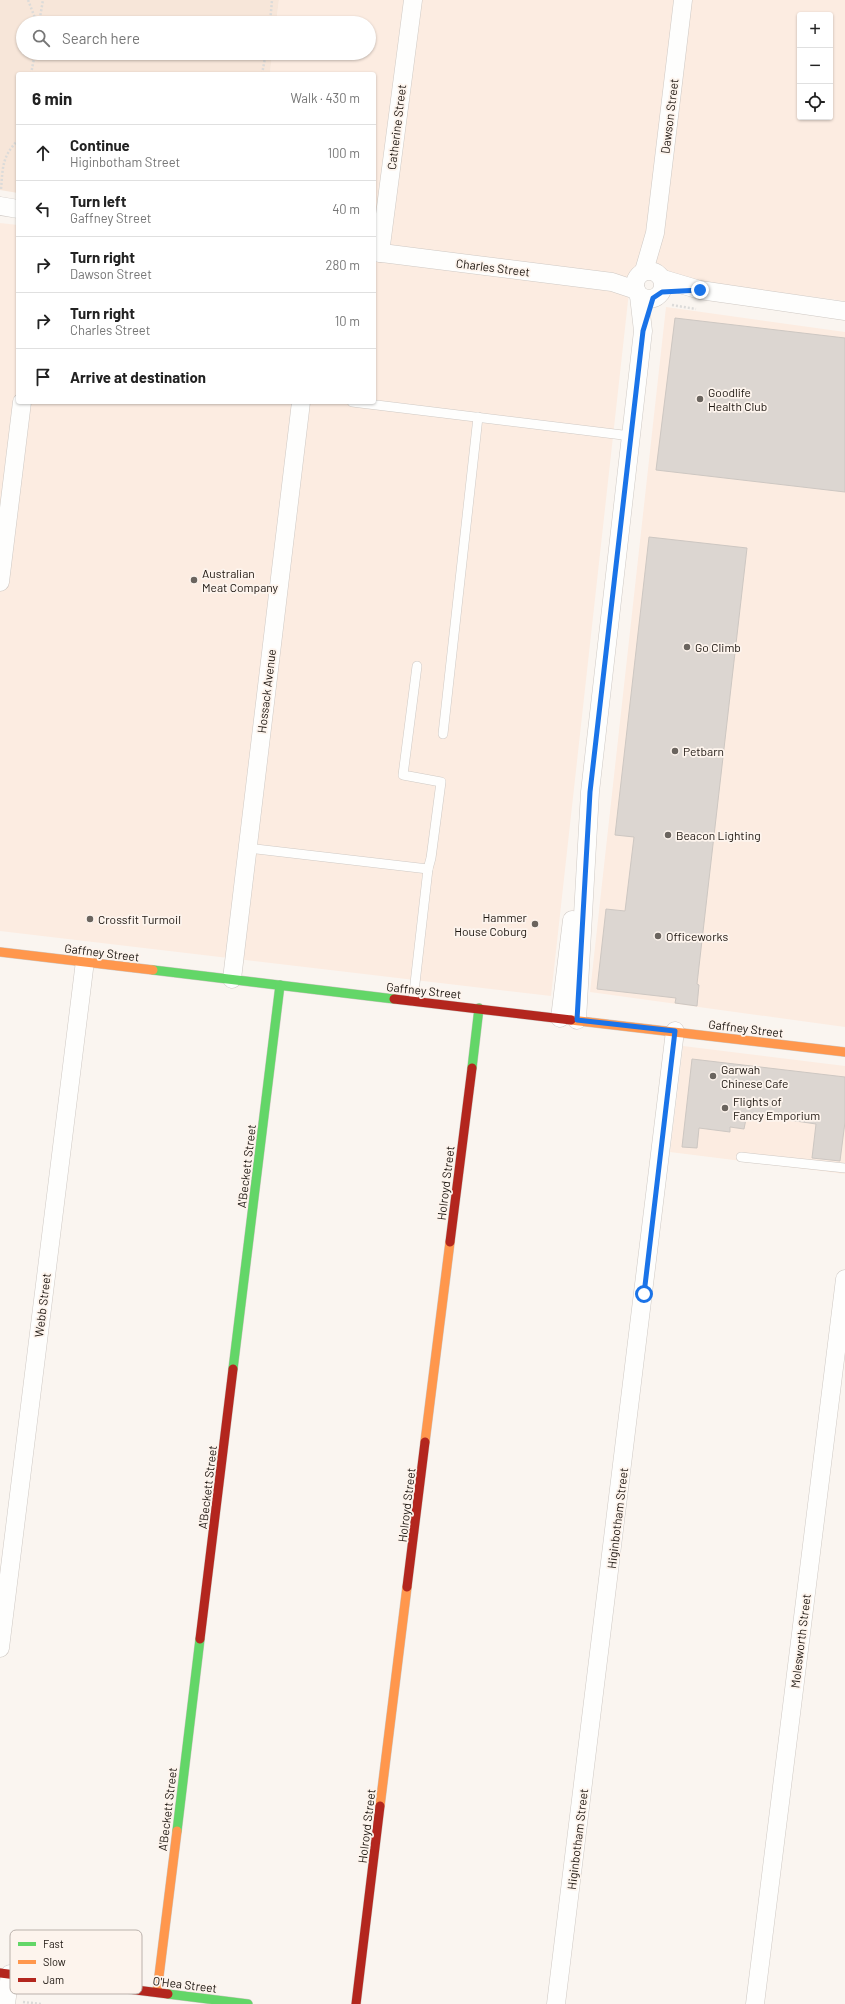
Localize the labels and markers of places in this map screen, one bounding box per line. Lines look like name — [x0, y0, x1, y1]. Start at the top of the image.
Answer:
place label: Goodlife Health Club — [708, 385, 767, 413]
marker: Goodlife Health Club — [695, 394, 705, 404]
place label: Australian Meat Company — [202, 566, 279, 594]
marker: Australian Meat Company — [189, 575, 199, 585]
place label: Go Climb — [695, 640, 741, 654]
marker: Go Climb — [682, 642, 692, 652]
place label: Petbarn — [683, 744, 724, 758]
marker: Petbarn — [670, 746, 680, 756]
place label: Beacon Lighting — [676, 828, 761, 842]
marker: Beacon Lighting — [663, 830, 673, 840]
place label: Hammer House Coburg — [454, 910, 528, 938]
place label: Crossfit Turmoil — [98, 912, 181, 926]
marker: Crossfit Turmoil — [85, 914, 95, 924]
marker: Hammer House Coburg — [530, 919, 540, 929]
place label: Officeworks — [666, 929, 728, 943]
marker: Officeworks — [653, 931, 663, 941]
place label: Garwah Chinese Cafe — [721, 1062, 788, 1090]
marker: Garwah Chinese Cafe — [708, 1071, 718, 1081]
place label: Flights of Fancy Emporium — [733, 1094, 820, 1122]
marker: Flights of Fancy Emporium — [720, 1103, 730, 1113]

